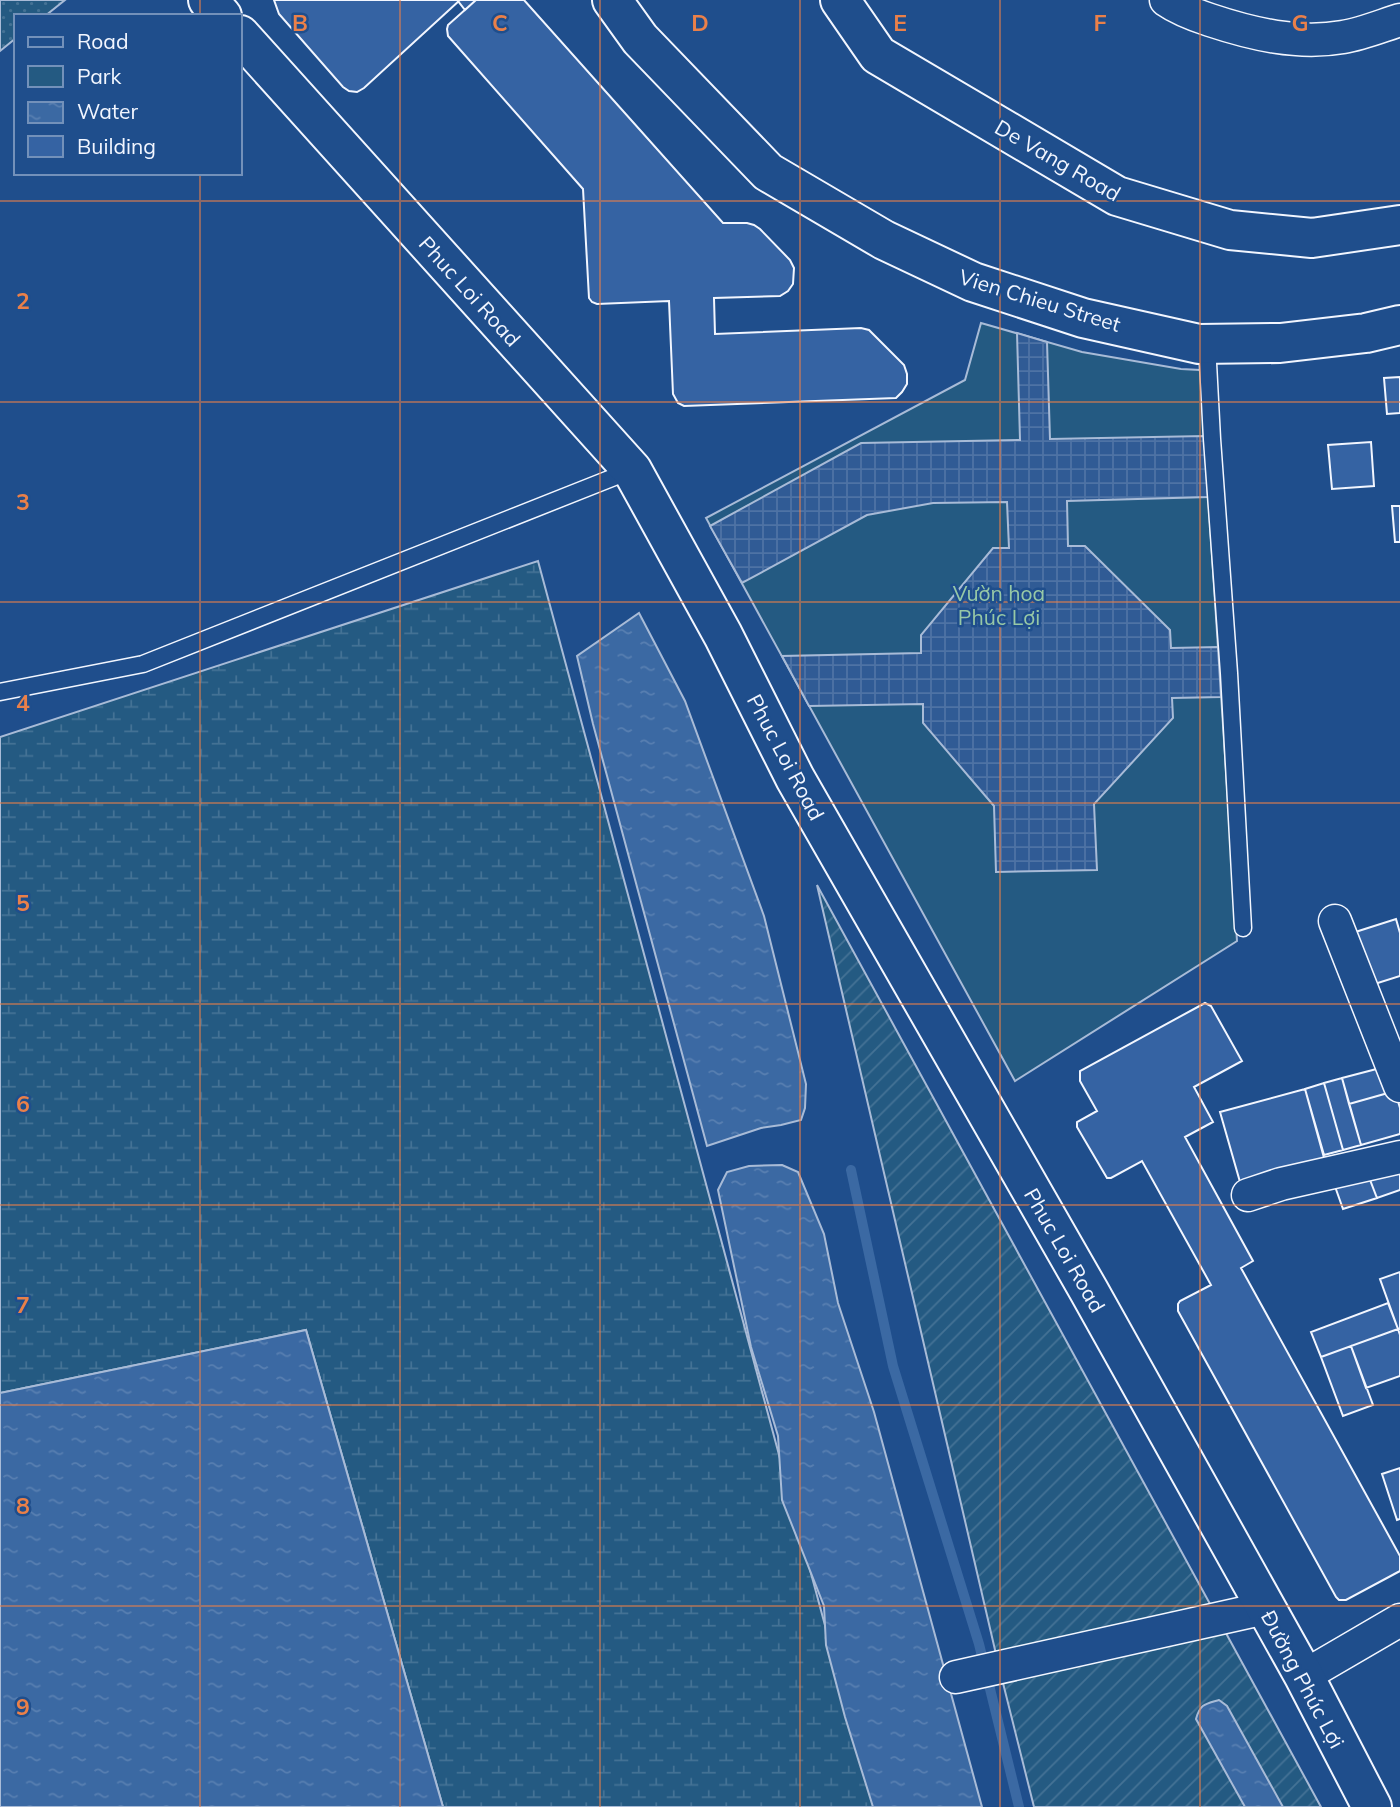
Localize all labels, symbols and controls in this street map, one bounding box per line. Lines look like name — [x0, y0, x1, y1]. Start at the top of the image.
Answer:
text: B — [292, 8, 308, 37]
text: C — [492, 8, 508, 37]
text: D — [691, 8, 709, 37]
text: E — [893, 8, 907, 37]
text: F — [1093, 8, 1107, 37]
text: G — [1291, 8, 1309, 37]
legend — [14, 14, 242, 175]
text: Road — [77, 28, 128, 54]
text: Park — [77, 63, 121, 89]
text: Water — [77, 98, 138, 124]
street label: De Vang Road — [991, 114, 1125, 206]
text: Building — [77, 133, 156, 159]
street label: Phuc Loi Road — [414, 231, 526, 351]
street label: Vien Chieu Street — [956, 263, 1124, 337]
text: 2 — [16, 286, 30, 315]
text: 3 — [16, 487, 30, 516]
park label: Vườn hoa Phúc Lợi — [953, 580, 1045, 630]
text: 4 — [16, 688, 30, 717]
street label: Phuc Loi Road — [742, 689, 830, 825]
text: 5 — [16, 888, 30, 917]
text: 6 — [16, 1089, 30, 1118]
street label: Phuc Loi Road — [1019, 1183, 1111, 1317]
text: 7 — [16, 1290, 30, 1319]
text: 8 — [16, 1491, 30, 1520]
street label: Đường Phúc Lợi — [1256, 1606, 1350, 1752]
text: 9 — [16, 1692, 30, 1721]

